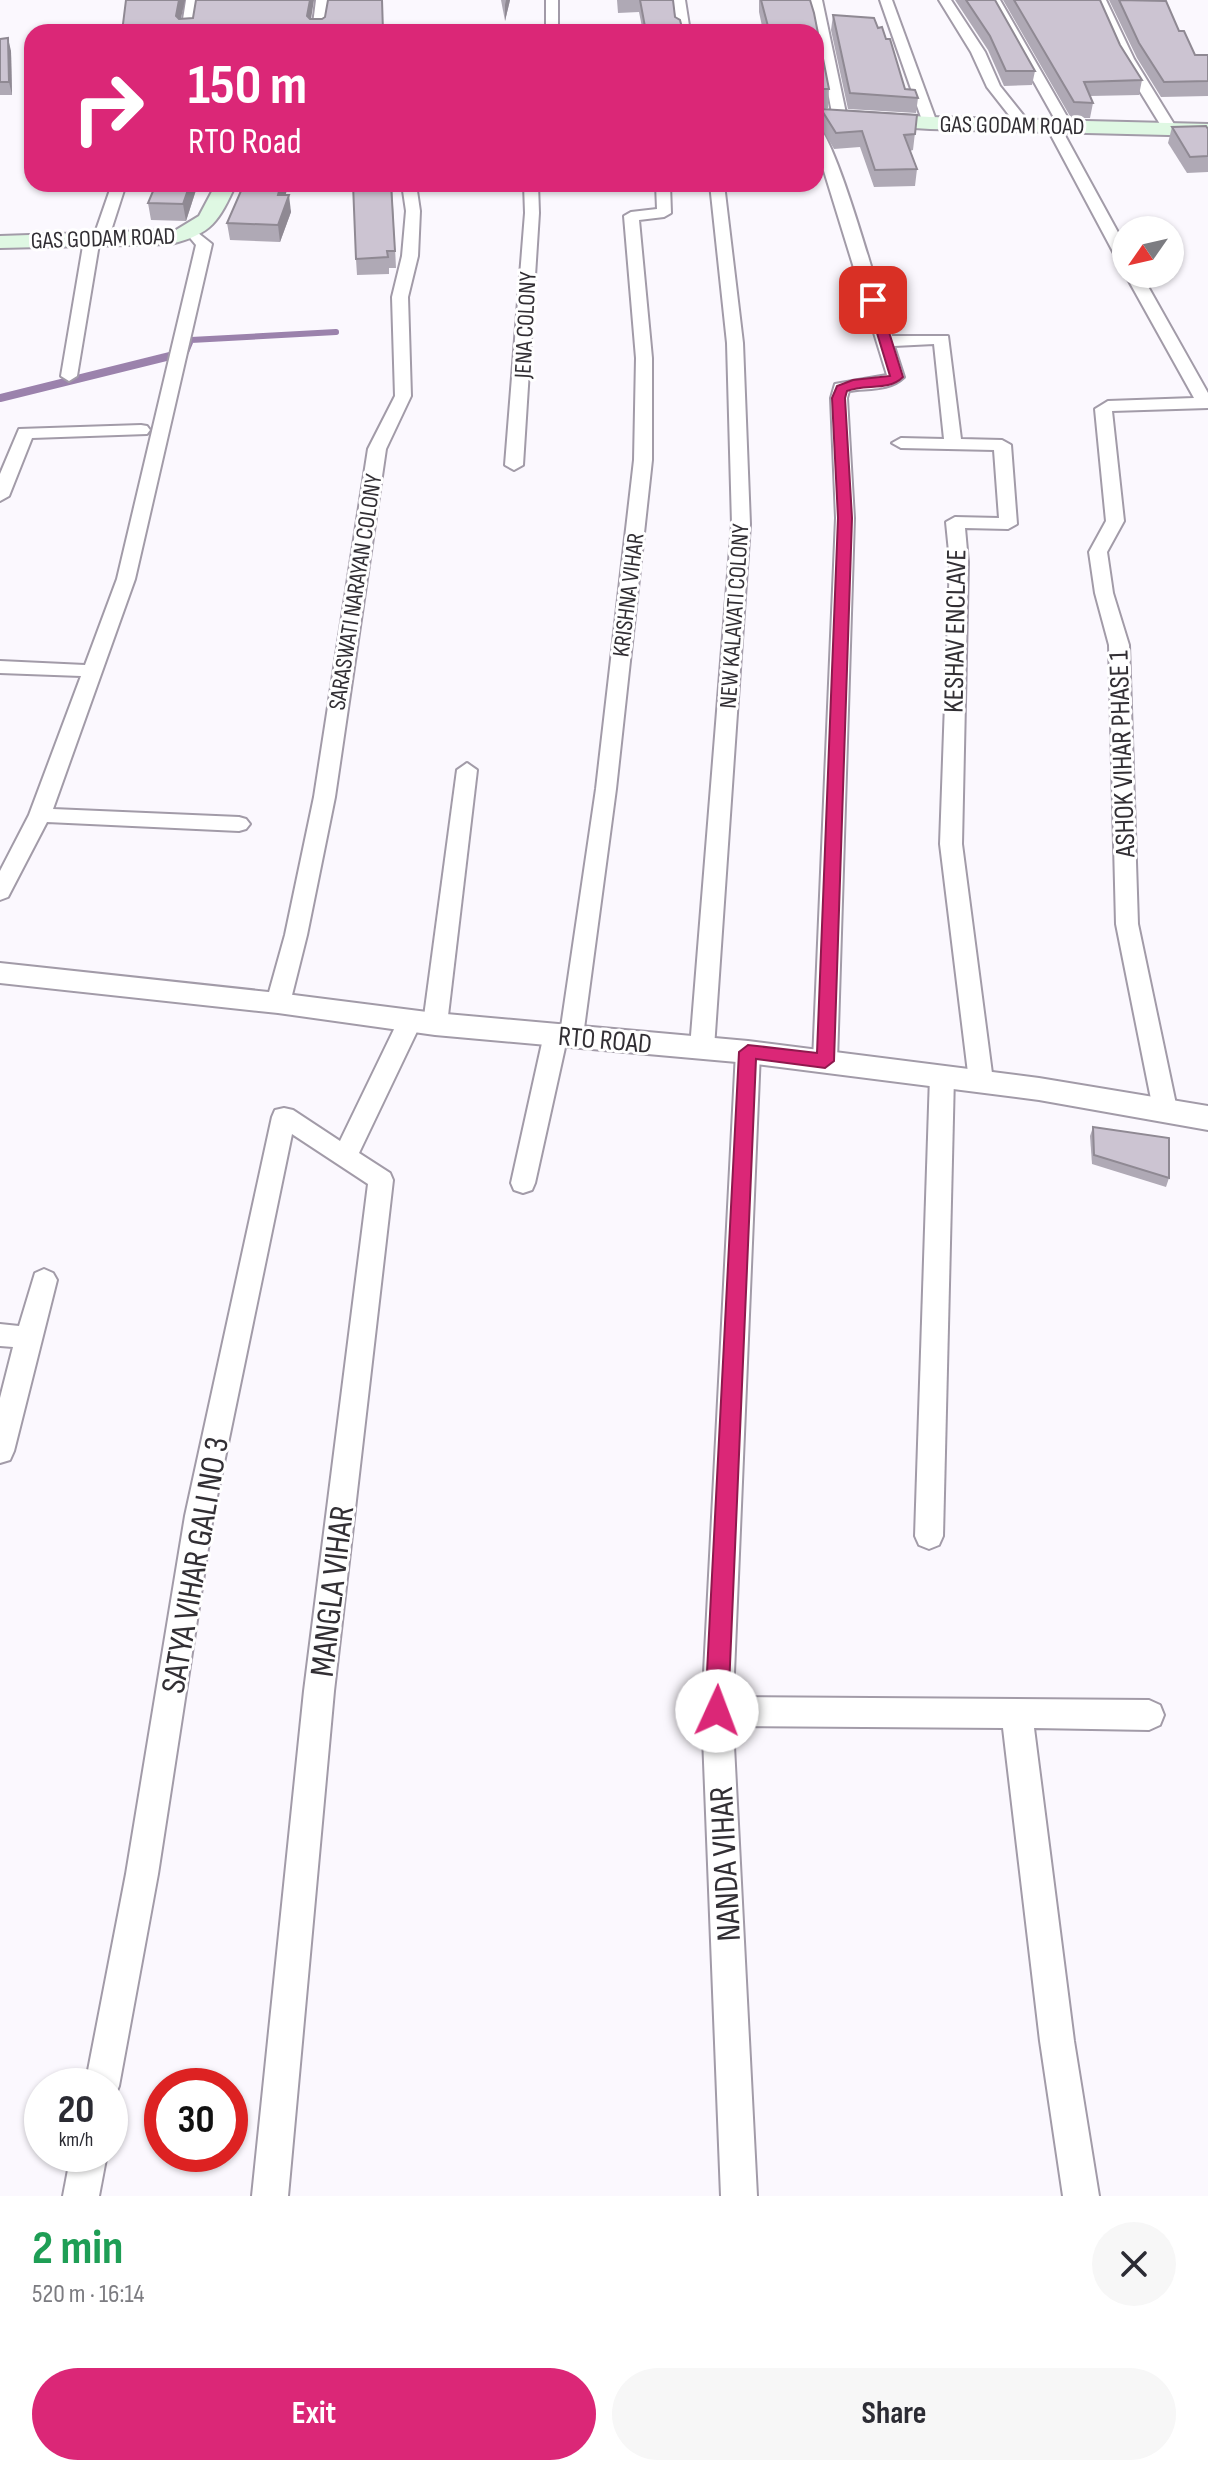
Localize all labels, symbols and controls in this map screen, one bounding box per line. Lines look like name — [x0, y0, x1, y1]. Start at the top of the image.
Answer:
text: 150 m — [188, 53, 307, 120]
icon: right — [56, 56, 160, 160]
street label: GAS GODAM ROAD — [939, 110, 1085, 141]
text: RTO Road — [188, 121, 302, 164]
north arrow — [1112, 216, 1184, 288]
map controls — [1112, 216, 1184, 288]
street label: GAS GODAM ROAD — [30, 221, 176, 256]
pin — [839, 266, 907, 334]
street label: JENA COLONY — [508, 271, 543, 380]
icon: arrive — [851, 278, 895, 322]
street label: SARASWATI NARAYAN COLONY — [323, 472, 388, 712]
street label: NEW KALAVATI COLONY — [714, 523, 755, 709]
street label: KRISHNA VIHAR — [607, 531, 650, 659]
street label: KESHAV ENCLAVE — [938, 549, 973, 713]
street label: ASHOK VIHAR PHASE 1 — [1102, 650, 1143, 859]
street label: RTO ROAD — [557, 1020, 653, 1061]
street label: SATYA VIHAR GALI NO 3 — [153, 1434, 238, 1697]
street label: MANGLA VIHAR — [302, 1503, 363, 1679]
position arrow — [675, 1669, 759, 1753]
street label: NANDA VIHAR — [701, 1785, 750, 1942]
speed limit sign: 30 — [144, 2068, 248, 2172]
text: 20 — [58, 2086, 94, 2134]
text: km/h — [59, 2128, 93, 2152]
text: 2 min — [32, 2220, 123, 2277]
button: close — [1092, 2222, 1176, 2306]
text: 520 m · 16:14 — [32, 2279, 144, 2310]
button: Exit — [32, 2368, 596, 2460]
button: Share — [612, 2368, 1176, 2460]

